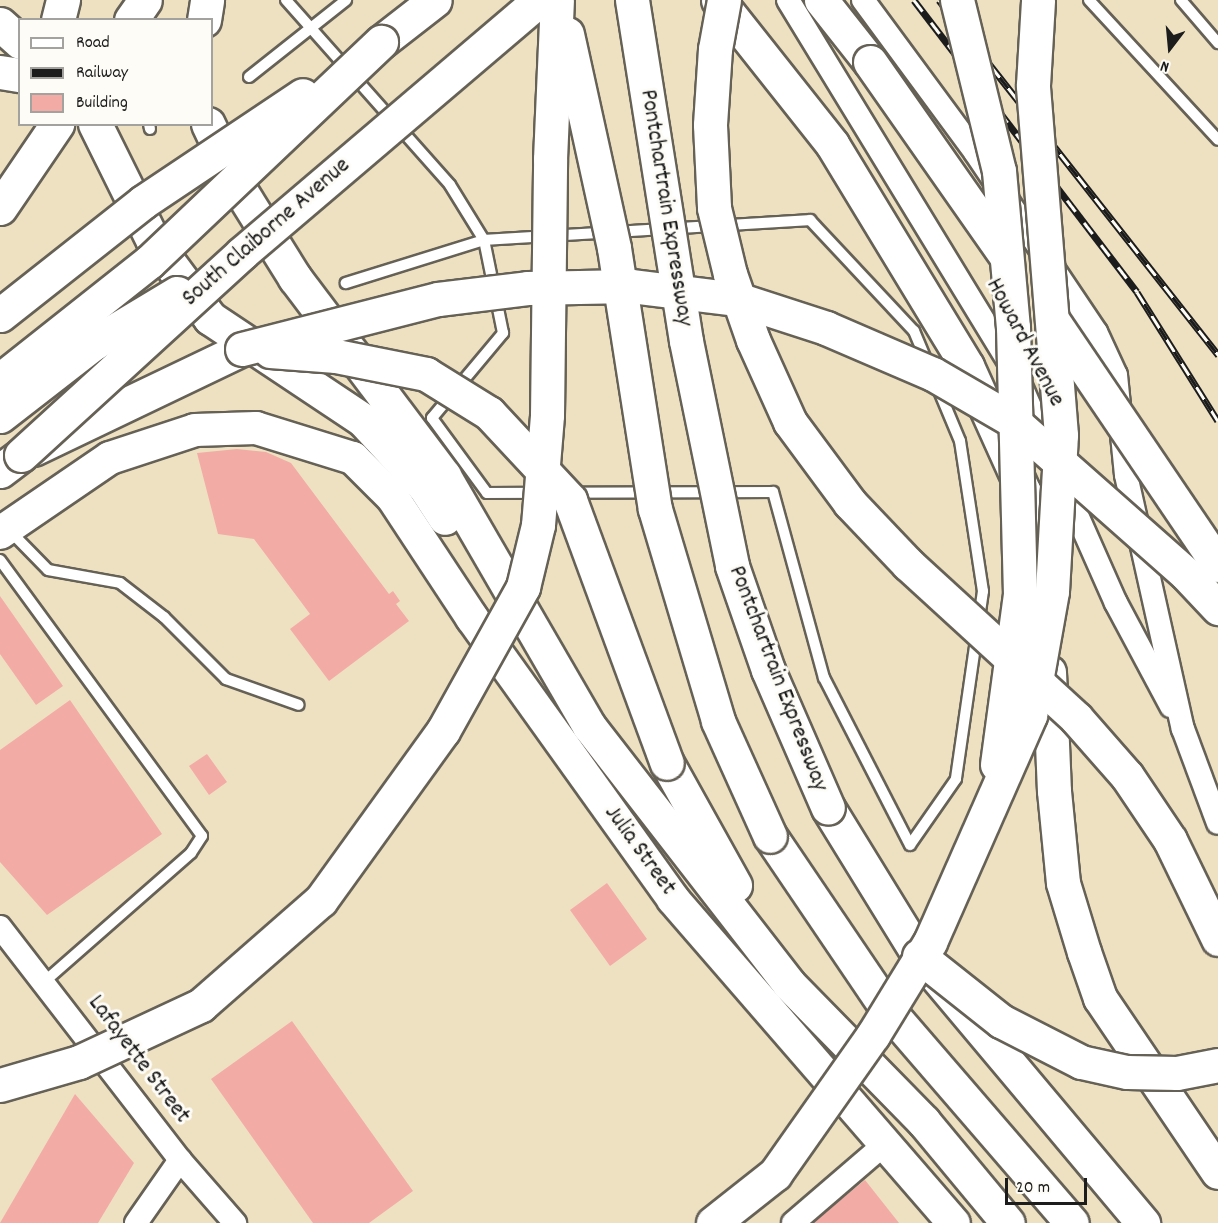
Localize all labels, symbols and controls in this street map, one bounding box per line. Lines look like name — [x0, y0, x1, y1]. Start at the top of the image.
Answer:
legend — [18, 18, 213, 126]
north arrow — [1140, 18, 1200, 78]
text: Road — [76, 31, 110, 56]
text: N — [1158, 54, 1172, 78]
text: Railway — [76, 61, 128, 86]
street label: Pontchartrain Expressway — [632, 88, 698, 328]
text: Building — [76, 91, 128, 116]
street label: South Claiborne Avenue — [177, 152, 357, 314]
street label: Howard Avenue — [978, 274, 1070, 412]
street label: Pontchartrain Expressway — [721, 562, 833, 796]
street label: Julia Street — [597, 800, 681, 902]
street label: Lafayette Street — [80, 990, 196, 1130]
scale bar — [1008, 1166, 1090, 1204]
text: 20 m — [1016, 1176, 1050, 1201]

